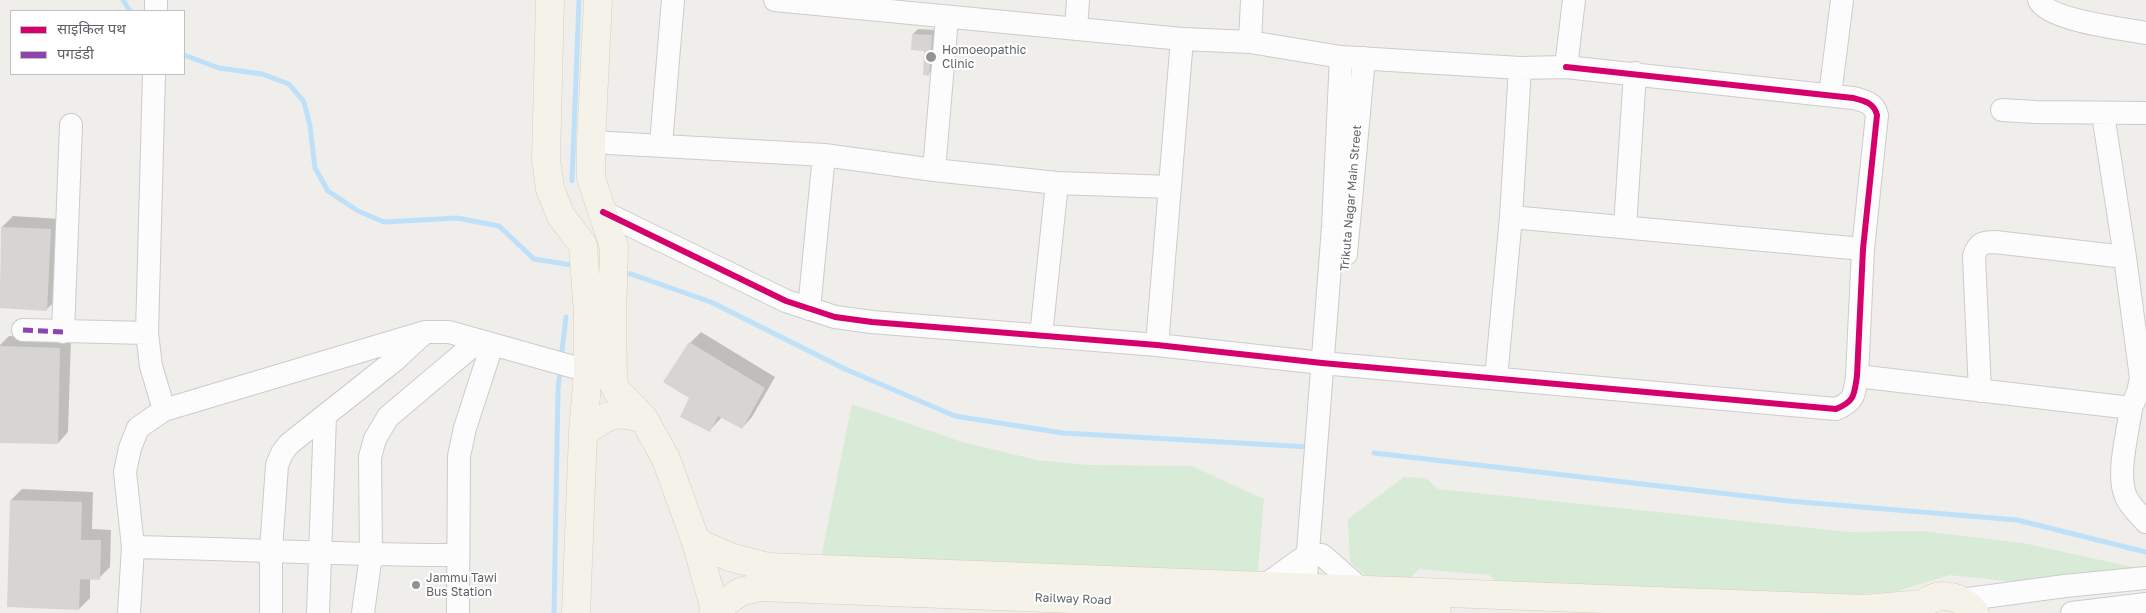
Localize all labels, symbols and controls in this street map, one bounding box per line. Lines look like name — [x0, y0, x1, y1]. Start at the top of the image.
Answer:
legend — [10, 10, 185, 75]
text: साइकिल पथ — [57, 19, 126, 37]
place label: Homoeopathic Clinic — [942, 43, 1026, 71]
text: पगडंडी — [57, 44, 94, 62]
marker: Homoeopathic Clinic — [924, 50, 938, 64]
street label: Trikuta Nagar Main Street — [1337, 124, 1365, 272]
place label: Jammu Tawi Bus Station — [426, 571, 497, 599]
marker: Jammu Tawi Bus Station — [410, 579, 422, 591]
street label: Railway Road — [1034, 590, 1112, 608]

